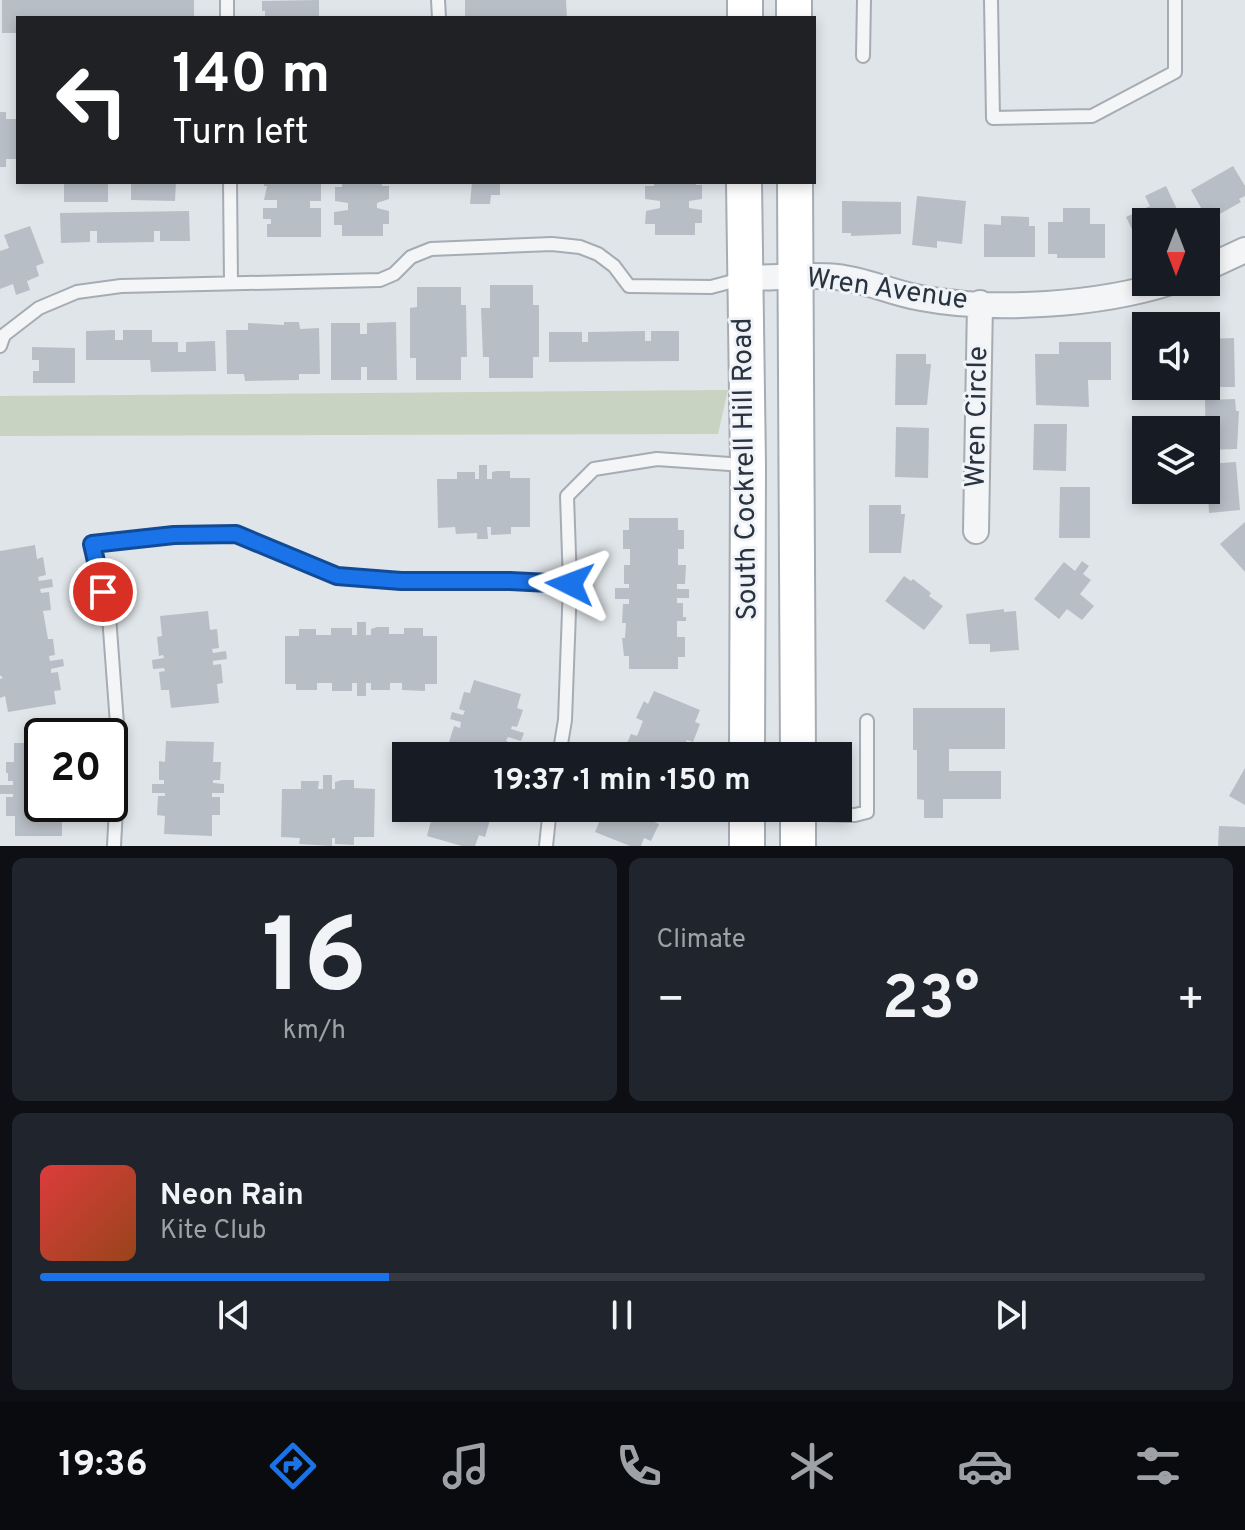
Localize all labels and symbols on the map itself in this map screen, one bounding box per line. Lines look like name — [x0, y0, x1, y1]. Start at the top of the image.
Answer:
north arrow — [1132, 208, 1220, 296]
street label: Wren Avenue — [804, 261, 970, 319]
street label: South Cockrell Hill Road — [725, 317, 767, 621]
street label: Wren Circle — [959, 346, 997, 488]
position arrow — [528, 542, 612, 626]
pin — [69, 558, 137, 626]
speed limit sign: 20 — [24, 718, 128, 822]

